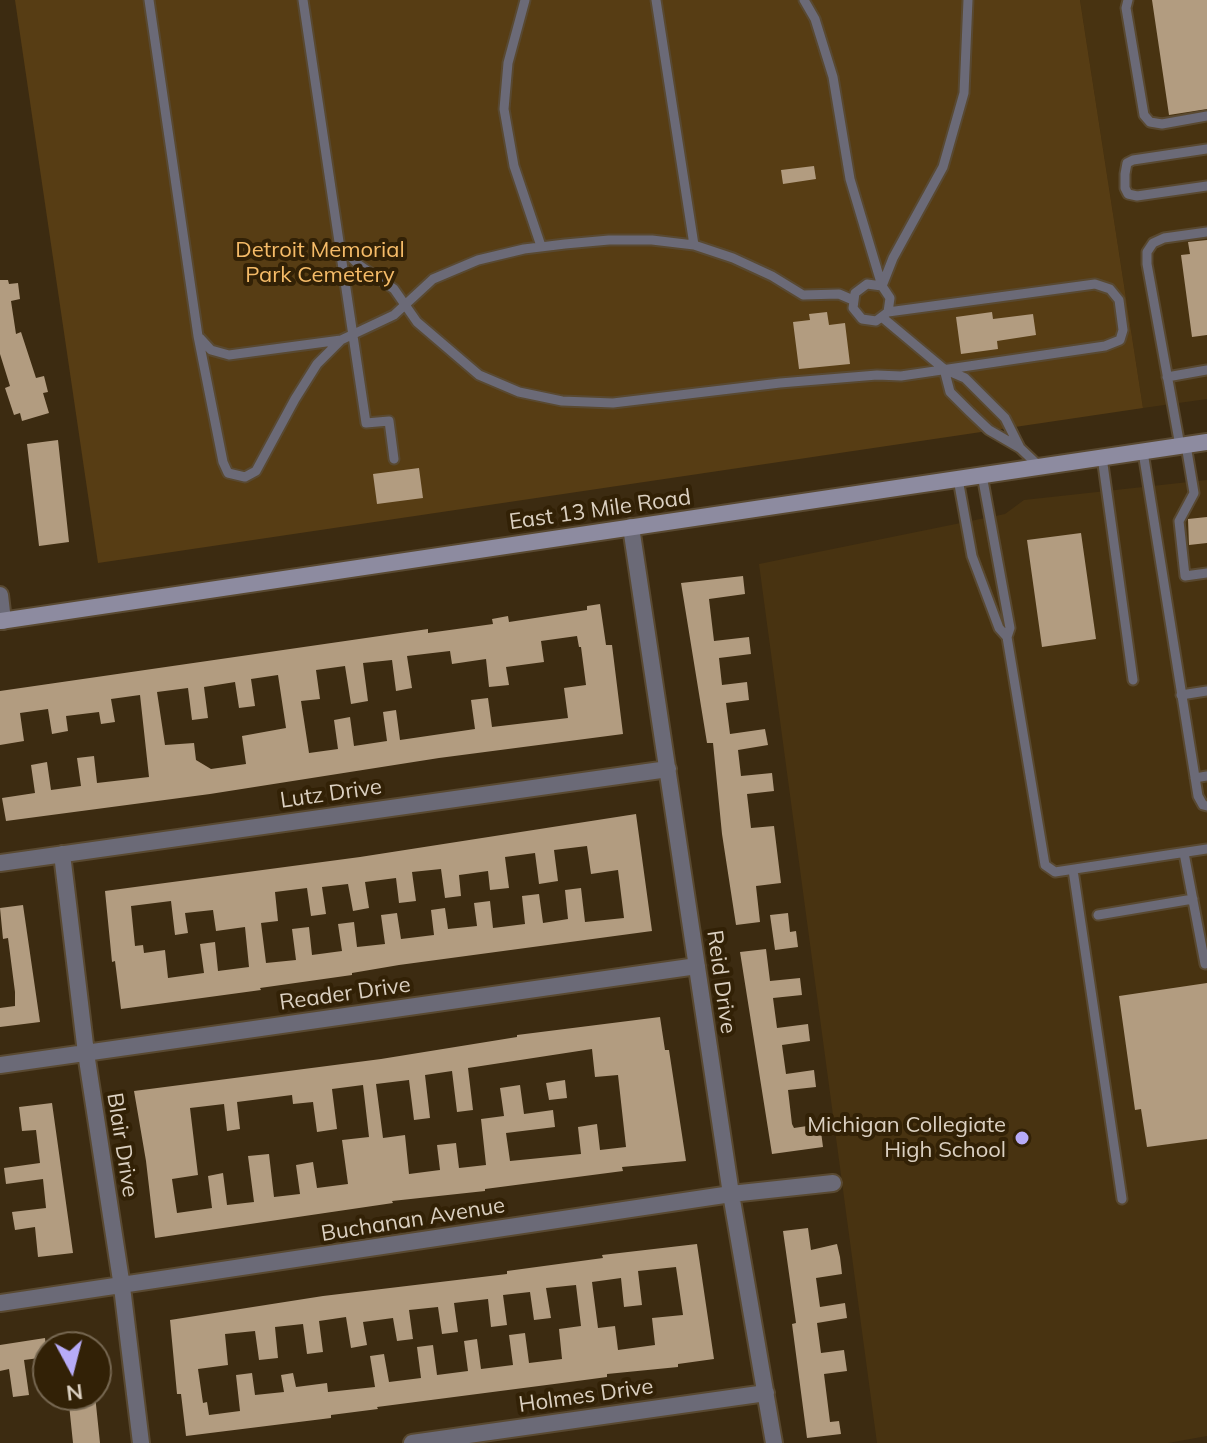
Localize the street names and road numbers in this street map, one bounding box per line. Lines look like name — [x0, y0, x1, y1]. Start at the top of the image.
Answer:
street label: East 13 Mile Road — [507, 484, 693, 536]
street label: Lutz Drive — [278, 774, 384, 814]
street label: Reid Drive — [701, 929, 741, 1035]
street label: Reader Drive — [278, 972, 412, 1016]
street label: Blair Drive — [101, 1091, 143, 1199]
street label: Buchanan Avenue — [319, 1192, 507, 1248]
street label: Holmes Drive — [517, 1373, 655, 1419]

